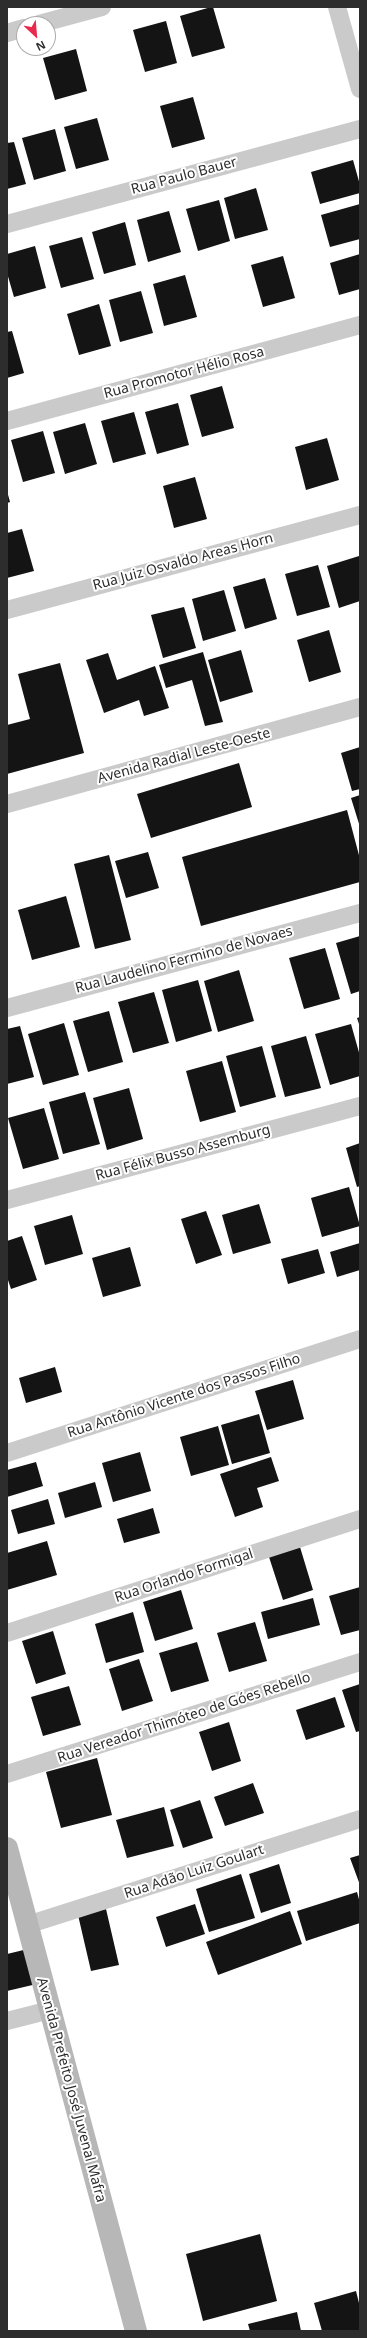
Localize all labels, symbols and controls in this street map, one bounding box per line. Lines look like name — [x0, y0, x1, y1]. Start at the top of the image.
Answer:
north arrow — [16, 16, 56, 56]
text: N — [34, 38, 48, 55]
street label: Rua Paulo Bauer — [129, 154, 239, 198]
street label: Rua Promotor Hélio Rosa — [102, 344, 266, 402]
street label: Rua Juiz Osvaldo Areas Horn — [91, 530, 275, 594]
street label: Avenida Radial Leste-Oeste — [96, 725, 272, 787]
street label: Rua Laudelino Fermino de Novaes — [74, 923, 294, 997]
street label: Rua Félix Busso Assemburg — [94, 1122, 272, 1184]
street label: Rua Antônio Vicente dos Passos Filho — [65, 1350, 303, 1442]
street label: Rua Orlando Formigal — [113, 1546, 255, 1606]
street label: Rua Vereador Thimóteo de Góes Rebello — [55, 1669, 313, 1767]
street label: Rua Adão Luiz Goulart — [122, 1841, 266, 1903]
street label: Avenida Prefeito José Juvenal Mafra — [33, 1976, 109, 2204]

